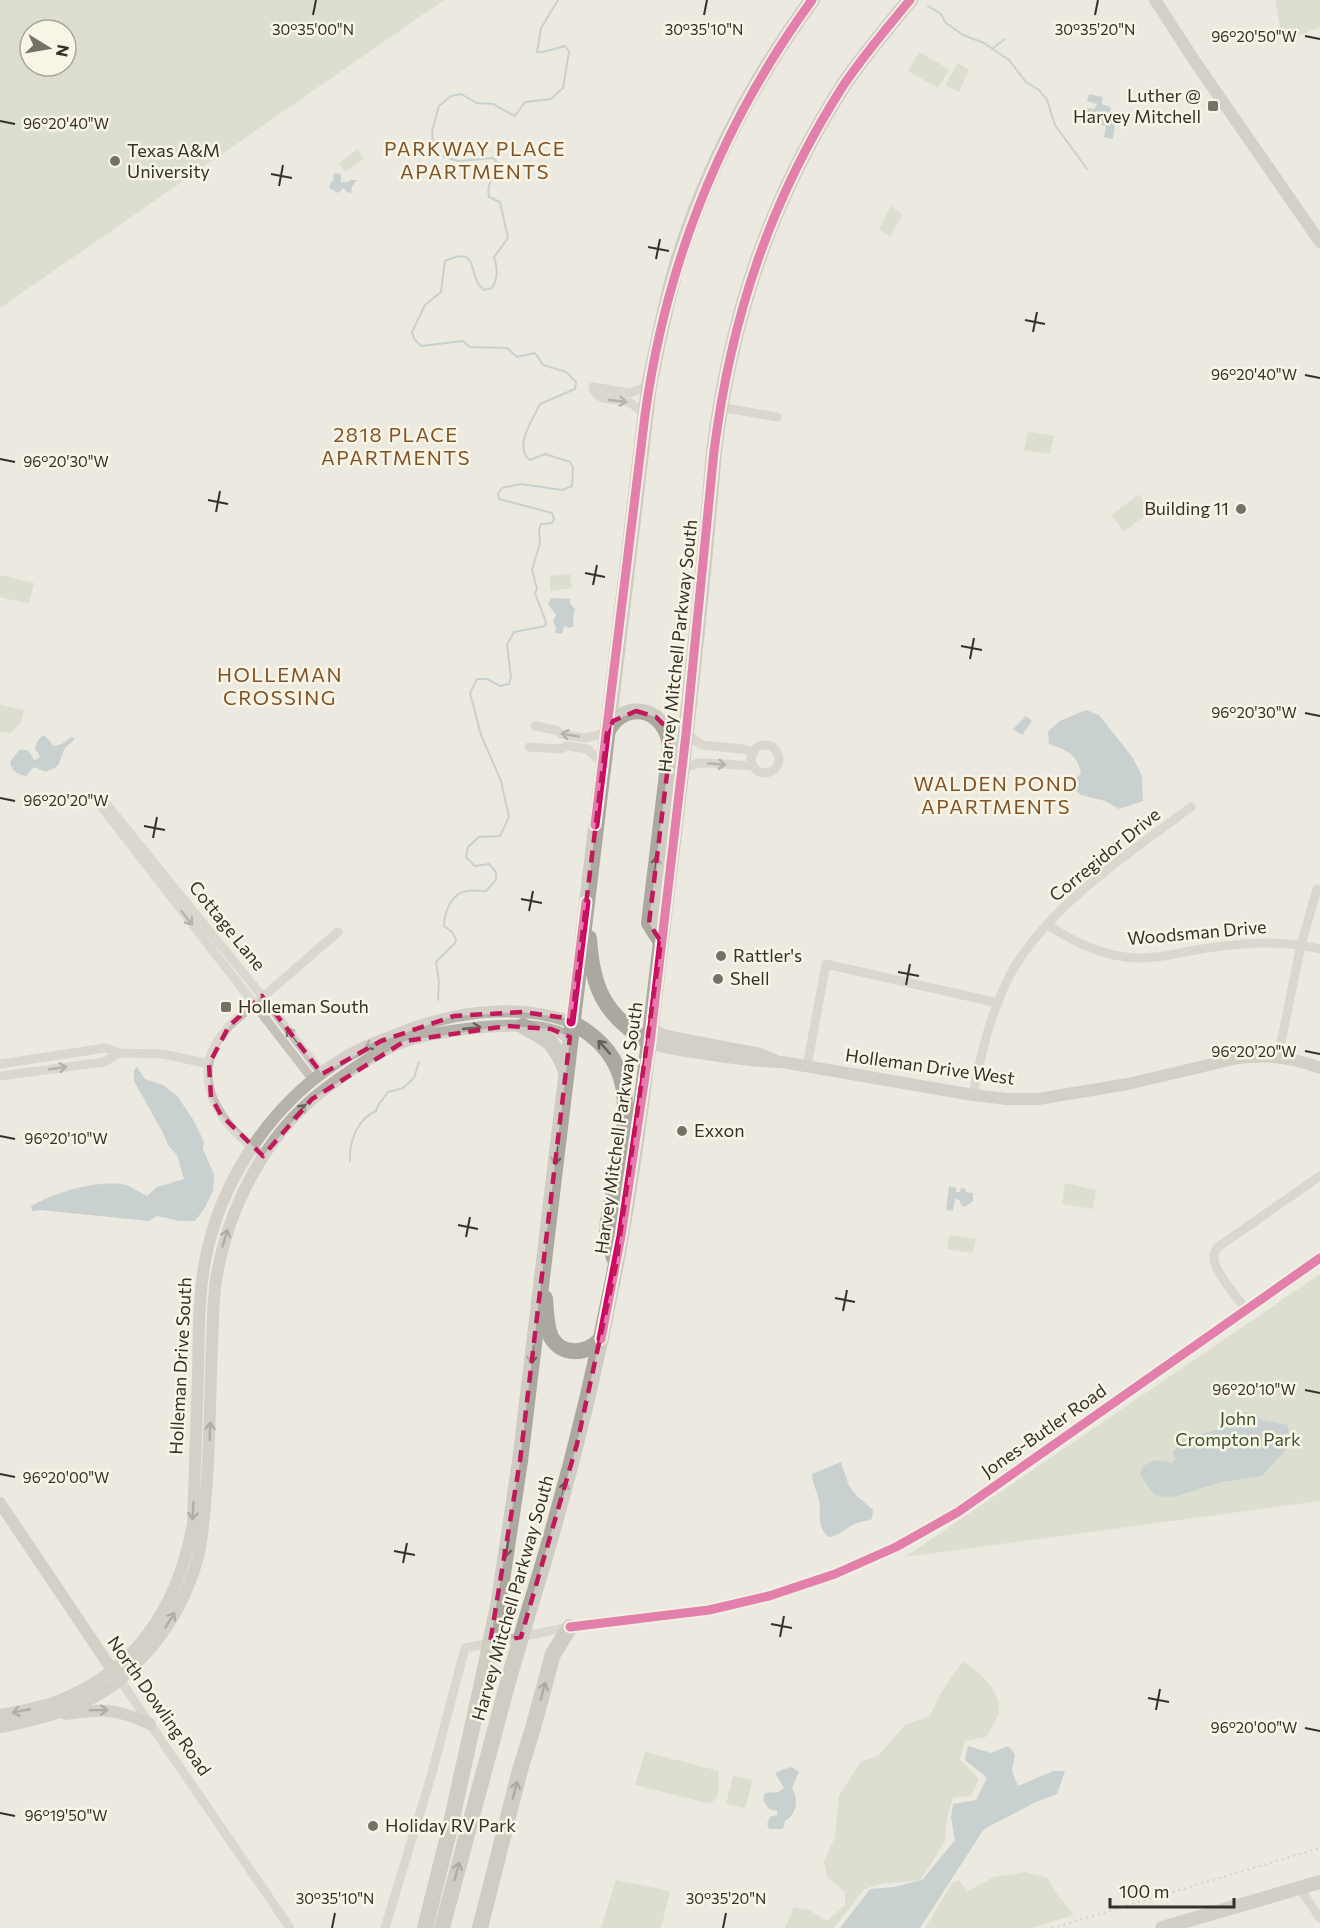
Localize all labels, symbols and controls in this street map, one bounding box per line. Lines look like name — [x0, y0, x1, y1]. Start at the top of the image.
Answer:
north arrow — [18, 18, 78, 78]
text: 30°35'00"N — [272, 20, 354, 38]
text: 30°35'10"N — [665, 20, 743, 38]
text: 30°35'20"N — [1055, 20, 1135, 38]
text: 96°20'50"W — [1211, 27, 1297, 45]
text: N — [53, 43, 74, 59]
place label: Luther @ Harvey Mitchell — [1073, 84, 1201, 127]
marker: Luther @ Harvey Mitchell — [1206, 99, 1220, 113]
text: 96°20'40"W — [23, 114, 109, 132]
district label: PARKWAY PLACE APARTMENTS — [384, 136, 566, 183]
place label: Texas A&M University — [127, 139, 220, 182]
marker: Texas A&M University — [108, 154, 122, 168]
text: 96°20'40"W — [1211, 365, 1297, 383]
one-way arrow — [607, 395, 627, 406]
district label: 2818 PLACE APARTMENTS — [321, 422, 471, 469]
text: 96°20'30"W — [23, 452, 109, 470]
place label: Building 11 — [1144, 497, 1229, 519]
marker: Building 11 — [1234, 502, 1248, 516]
street label: Harvey Mitchell Parkway South — [653, 518, 701, 774]
district label: HOLLEMAN CROSSING — [217, 662, 343, 709]
text: 96°20'30"W — [1211, 703, 1297, 721]
one-way arrow — [561, 729, 581, 740]
one-way arrow — [707, 758, 727, 769]
district label: WALDEN POND APARTMENTS — [914, 771, 1078, 818]
text: 96°20'20"W — [23, 791, 109, 809]
street label: Corregidor Drive — [1044, 803, 1164, 906]
one-way arrow — [651, 855, 662, 875]
street label: Cottage Lane — [185, 876, 271, 975]
one-way arrow — [181, 910, 194, 926]
street label: Woodsman Drive — [1126, 915, 1267, 949]
place label: Rattler's — [733, 944, 802, 966]
marker: Rattler's — [714, 949, 728, 963]
place label: Shell — [730, 967, 770, 989]
marker: Shell — [711, 972, 725, 986]
place label: Holleman South — [238, 995, 369, 1017]
marker: Holleman South — [219, 1000, 233, 1014]
street label: Harvey Mitchell Parkway South — [589, 1000, 647, 1255]
one-way arrow — [462, 1022, 481, 1033]
one-way arrow — [286, 1027, 299, 1043]
one-way arrow — [364, 1039, 382, 1050]
one-way arrow — [597, 1039, 611, 1054]
text: 96°20'20"W — [1211, 1042, 1297, 1060]
street label: Holleman Drive West — [844, 1043, 1016, 1089]
one-way arrow — [48, 1062, 67, 1073]
one-way arrow — [293, 1104, 308, 1119]
place label: Exxon — [694, 1119, 745, 1141]
marker: Exxon — [675, 1124, 689, 1138]
text: 96°20'10"W — [24, 1129, 108, 1147]
one-way arrow — [550, 1145, 561, 1165]
one-way arrow — [221, 1229, 232, 1248]
street label: Holleman Drive South — [164, 1277, 196, 1455]
one-way arrow — [526, 1344, 537, 1364]
street label: Jones-Butler Road — [977, 1379, 1110, 1481]
text: 96°20'10"W — [1212, 1380, 1296, 1398]
park label: John Crompton Park — [1175, 1407, 1301, 1450]
one-way arrow — [204, 1422, 215, 1442]
text: 96°20'00"W — [23, 1468, 109, 1486]
street label: Harvey Mitchell Parkway South — [466, 1472, 558, 1723]
one-way arrow — [559, 1481, 571, 1500]
one-way arrow — [188, 1500, 199, 1520]
one-way arrow — [501, 1538, 512, 1558]
one-way arrow — [165, 1612, 177, 1629]
street label: North Dowling Road — [103, 1631, 216, 1780]
one-way arrow — [538, 1682, 549, 1701]
one-way arrow — [89, 1705, 109, 1716]
one-way arrow — [12, 1706, 32, 1717]
text: 96°20'00"W — [1211, 1718, 1297, 1736]
one-way arrow — [509, 1781, 521, 1800]
text: 96°19'50"W — [24, 1806, 108, 1824]
place label: Holiday RV Park — [385, 1814, 516, 1836]
marker: Holiday RV Park — [366, 1819, 380, 1833]
one-way arrow — [452, 1862, 463, 1881]
scale bar — [1110, 1871, 1234, 1909]
text: 100 m — [1119, 1880, 1169, 1902]
text: 30°35'10"N — [296, 1889, 374, 1907]
text: 30°35'20"N — [686, 1889, 766, 1907]

